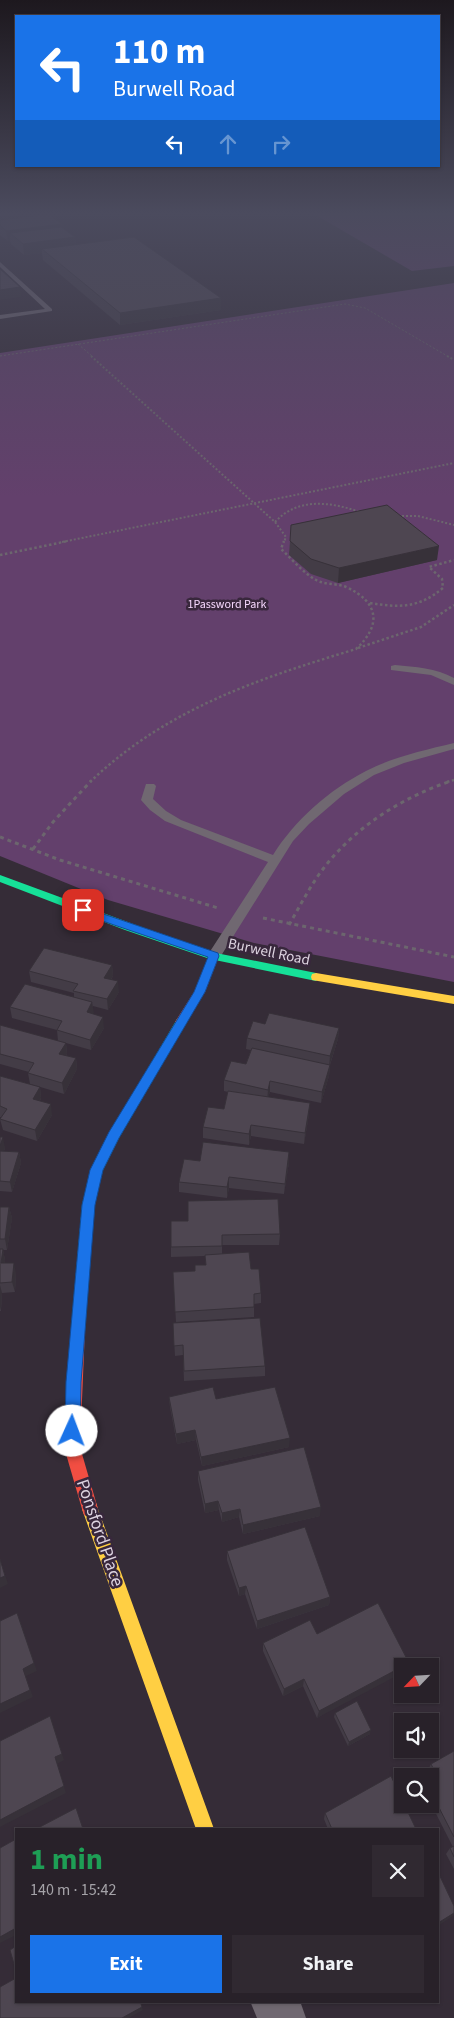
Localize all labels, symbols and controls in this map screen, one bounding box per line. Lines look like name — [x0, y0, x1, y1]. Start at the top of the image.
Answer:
text: 110 m — [113, 27, 205, 77]
icon: left — [30, 35, 95, 100]
text: Burwell Road — [113, 73, 235, 105]
icon: left — [161, 130, 189, 158]
icon: ahead — [214, 130, 242, 158]
icon: right — [267, 130, 295, 158]
park label: 1Password Park — [188, 596, 267, 613]
pin — [62, 889, 104, 931]
icon: arrive — [69, 896, 97, 924]
street label: Burwell Road — [226, 933, 312, 971]
position arrow — [45, 1404, 97, 1456]
street label: Ponsford Place — [70, 1476, 130, 1590]
north arrow — [394, 1658, 439, 1702]
map controls — [394, 1658, 439, 1813]
button: sound — [394, 1713, 439, 1758]
button: search — [394, 1768, 439, 1813]
text: 1 min — [30, 1838, 103, 1881]
button: close — [372, 1845, 424, 1897]
text: 140 m · 15:42 — [30, 1879, 117, 1901]
button: Exit — [30, 1935, 222, 1993]
button: Share — [232, 1935, 424, 1993]

